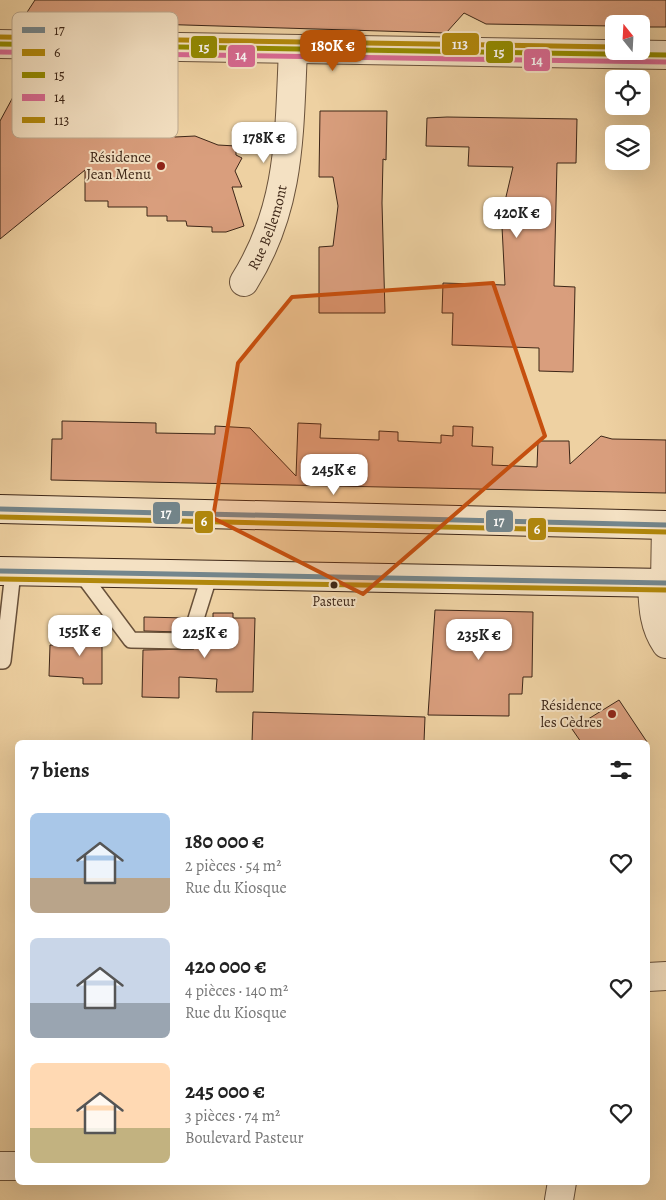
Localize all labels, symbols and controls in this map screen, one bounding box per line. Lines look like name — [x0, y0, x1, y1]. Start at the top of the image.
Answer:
legend — [12, 12, 178, 138]
north arrow — [605, 15, 650, 60]
map controls — [605, 15, 650, 170]
text: 17 — [54, 21, 65, 40]
pin: 180K € — [292, 30, 374, 72]
line badge: 113 — [441, 32, 480, 56]
line badge: 15 — [190, 35, 218, 59]
text: 180K € — [311, 35, 355, 57]
text: 113 — [452, 35, 468, 54]
text: 15 — [199, 38, 210, 57]
line badge: 15 — [485, 40, 514, 64]
text: 6 — [54, 43, 60, 62]
text: 15 — [494, 43, 505, 62]
line badge: 14 — [227, 44, 256, 68]
text: 14 — [235, 46, 247, 65]
line badge: 14 — [523, 48, 551, 72]
text: 14 — [531, 51, 543, 70]
text: 15 — [54, 66, 65, 85]
button: locate — [605, 70, 650, 115]
text: 14 — [54, 88, 65, 107]
text: 113 — [54, 111, 70, 130]
pin: 178K € — [223, 121, 305, 164]
button: layers — [605, 125, 650, 170]
text: 178K € — [243, 127, 285, 149]
place label: Résidence Jean Menu — [86, 147, 152, 184]
marker: Résidence Jean Menu — [155, 160, 167, 172]
street label: Rue Bellemont — [243, 183, 292, 273]
pin: 420K € — [476, 196, 558, 239]
text: 420K € — [494, 202, 540, 224]
pin: 245K € — [293, 454, 375, 496]
text: 245K € — [312, 459, 356, 481]
line badge: 17 — [152, 501, 181, 525]
text: 17 — [161, 504, 172, 523]
line badge: 17 — [485, 509, 514, 533]
line badge: 6 — [194, 510, 214, 534]
text: 6 — [201, 512, 208, 531]
text: 17 — [494, 512, 505, 531]
line badge: 6 — [527, 517, 547, 541]
text: 6 — [534, 520, 541, 539]
marker: Pasteur — [329, 580, 339, 590]
place label: Pasteur — [312, 592, 356, 611]
pin: 155K € — [39, 614, 121, 657]
pin: 225K € — [164, 616, 246, 659]
pin: 235K € — [438, 618, 520, 661]
text: 155K € — [59, 620, 101, 642]
text: 225K € — [183, 622, 227, 644]
text: 235K € — [457, 624, 501, 646]
place label: Résidence les Cèdres — [540, 695, 602, 732]
marker: Résidence les Cèdres — [606, 708, 618, 720]
text: 7 biens — [30, 756, 90, 784]
icon: filters — [607, 756, 635, 784]
text: 180 000 € — [185, 827, 264, 855]
icon: home — [70, 833, 130, 893]
icon: heart — [607, 849, 635, 877]
text: 2 pièces · 54 m² — [185, 855, 281, 877]
text: Rue du Kiosque — [185, 877, 287, 899]
text: 420 000 € — [185, 952, 267, 980]
icon: home — [70, 958, 130, 1018]
icon: heart — [607, 974, 635, 1002]
text: 4 pièces · 140 m² — [185, 980, 288, 1002]
text: Rue du Kiosque — [185, 1002, 287, 1024]
text: 245 000 € — [185, 1077, 265, 1105]
icon: home — [70, 1083, 130, 1143]
icon: heart — [607, 1099, 635, 1127]
text: 3 pièces · 74 m² — [185, 1105, 280, 1127]
text: Boulevard Pasteur — [185, 1127, 304, 1149]

